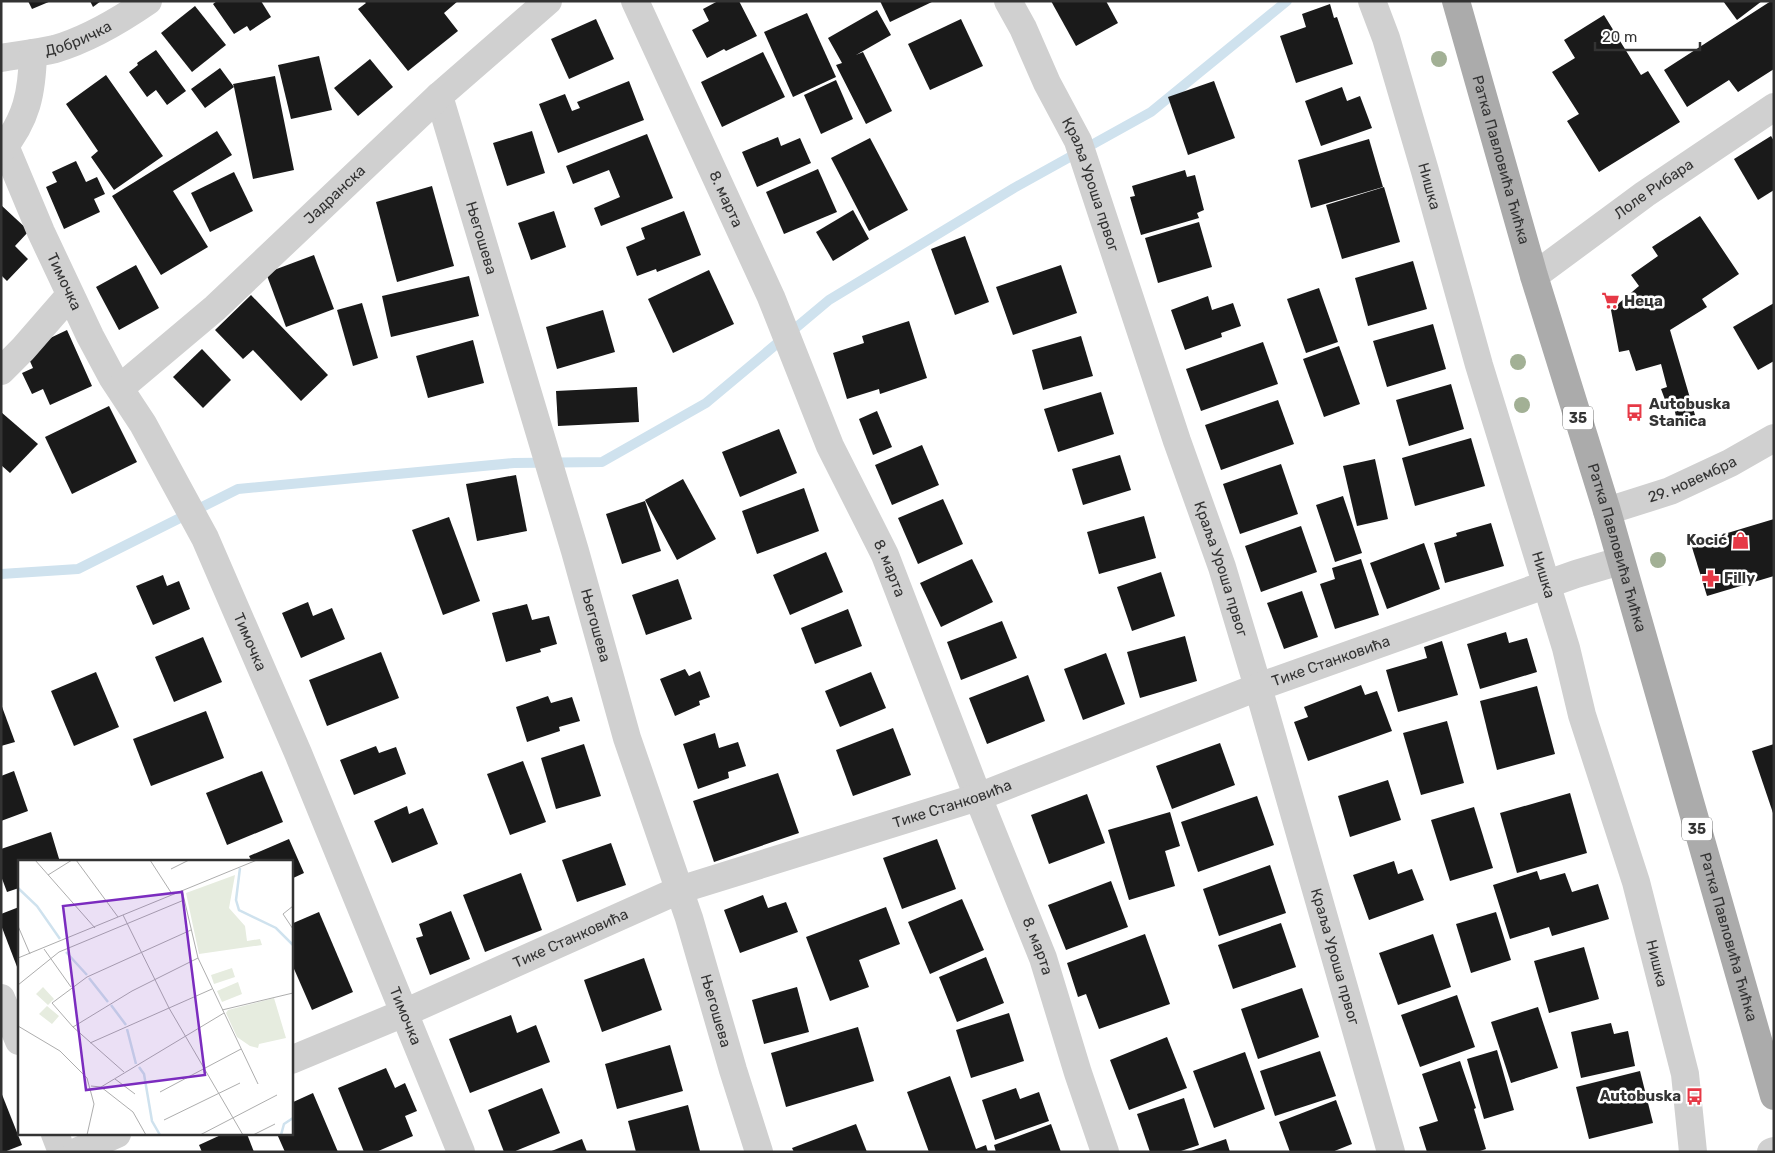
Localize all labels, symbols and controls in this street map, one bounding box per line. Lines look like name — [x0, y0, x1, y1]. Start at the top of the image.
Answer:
street label: Добричка — [43, 17, 115, 60]
scale bar — [1595, 20, 1700, 52]
text: 20 m — [1602, 28, 1637, 46]
street label: Ратка Павловића Ћићка — [1469, 73, 1534, 246]
street label: Краља Уроша првог — [1058, 114, 1123, 255]
street label: Лоле Рибара — [1610, 155, 1697, 223]
street label: Јадранска — [300, 161, 369, 228]
street label: Нишка — [1414, 161, 1444, 212]
street label: 8. марта — [705, 168, 747, 230]
street label: Његошева — [462, 199, 501, 276]
street label: Тимочка — [43, 250, 86, 313]
supermarket icon: Неца — [1600, 291, 1620, 311]
place label: Неца — [1624, 292, 1663, 310]
place label: Autobuska Stanica — [1649, 395, 1730, 430]
bus stop icon: Autobuska Stanica — [1625, 403, 1645, 423]
road number: 35 — [1563, 406, 1593, 429]
street label: 29. новембра — [1646, 452, 1740, 506]
street label: Ратка Павловића Ћићка — [1584, 461, 1650, 634]
street label: Краља Уроша првог — [1190, 499, 1252, 639]
shop icon: Kocić — [1731, 530, 1751, 550]
place label: Kocić — [1686, 531, 1727, 549]
street label: 8. марта — [870, 536, 909, 599]
street label: Нишка — [1528, 549, 1559, 600]
pharmacy icon: Filly — [1700, 568, 1720, 588]
place label: Filly — [1724, 569, 1755, 587]
street label: Његошева — [577, 587, 614, 664]
street label: Тимочка — [230, 610, 270, 674]
street label: Тике Станковића — [1269, 632, 1392, 690]
street label: Тике Станковића — [890, 776, 1014, 832]
road number: 35 — [1682, 818, 1712, 841]
street label: Ратка Павловића Ћићка — [1696, 851, 1761, 1024]
inset map — [18, 860, 292, 1136]
street label: Краља Уроша првог — [1307, 886, 1363, 1028]
street label: Тике Станковића — [510, 905, 631, 972]
street label: 8. марта — [1019, 915, 1057, 977]
street label: Нишка — [1642, 938, 1671, 989]
street label: Његошева — [697, 972, 735, 1050]
street label: Тимочка — [385, 984, 425, 1048]
bus stop icon: Autobuska — [1685, 1086, 1705, 1106]
place label: Autobuska — [1600, 1087, 1681, 1105]

